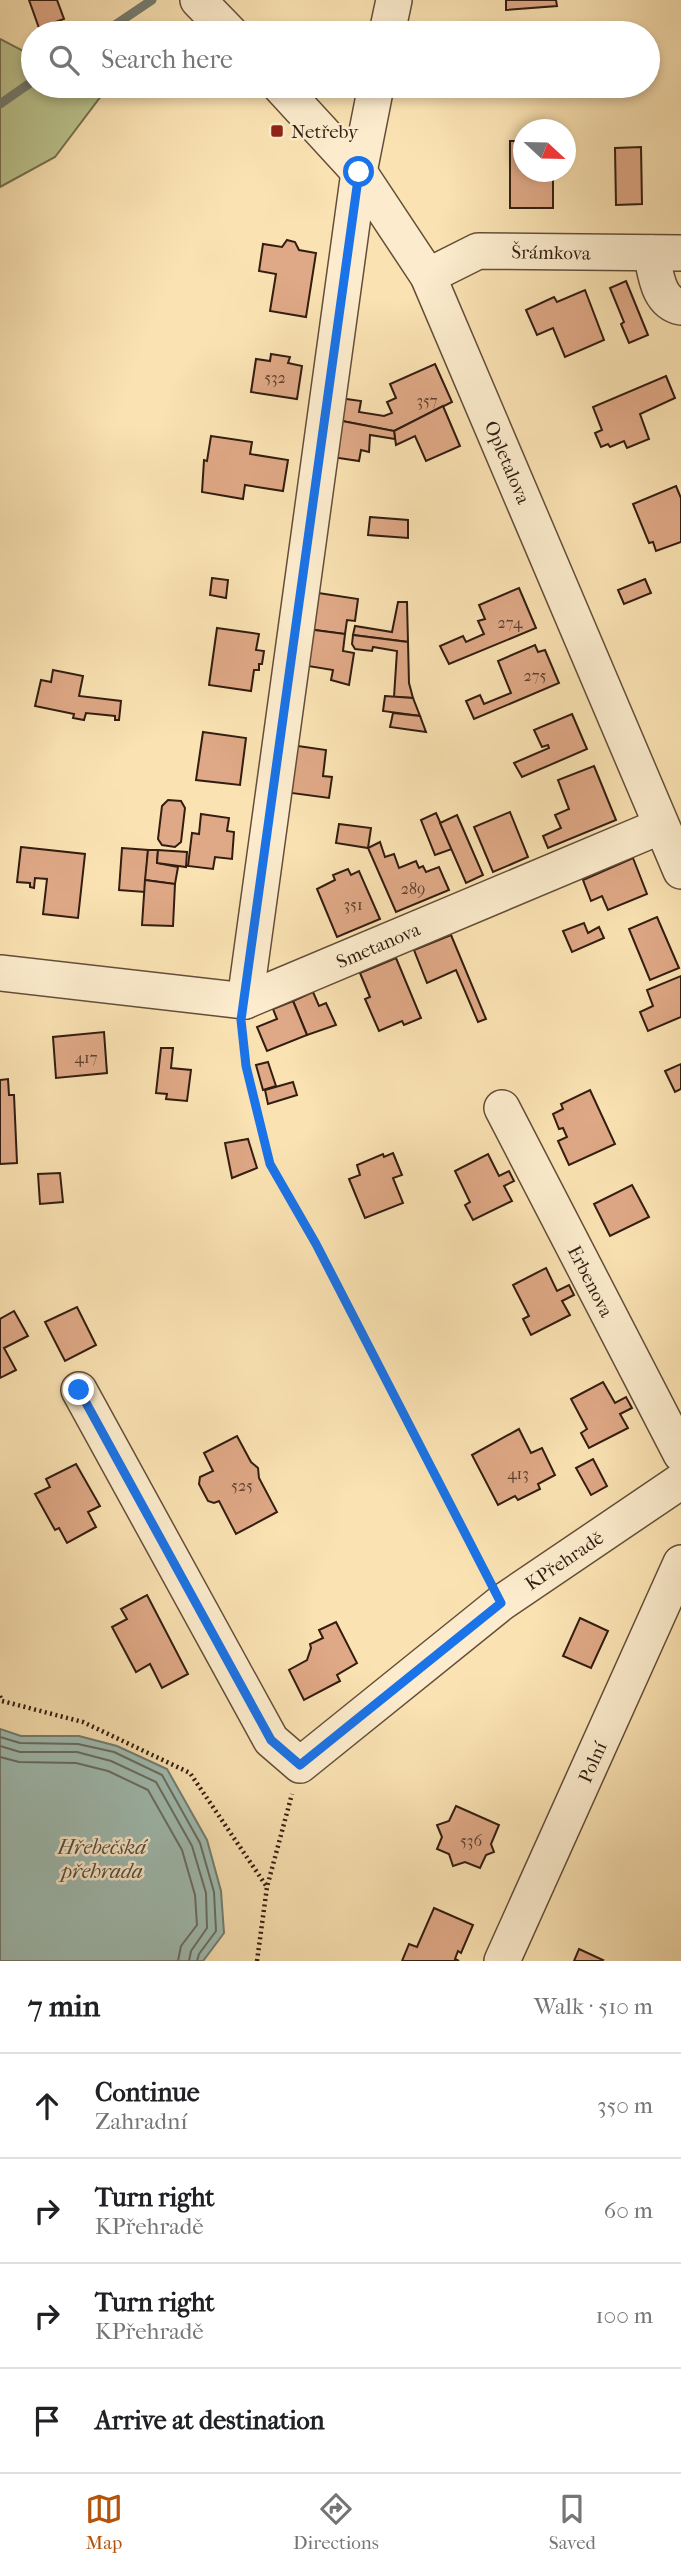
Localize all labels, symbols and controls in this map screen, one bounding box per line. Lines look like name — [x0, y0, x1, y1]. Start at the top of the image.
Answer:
search box — [21, 21, 660, 98]
icon: search — [45, 41, 83, 79]
text: Search here — [101, 44, 233, 75]
north arrow — [513, 119, 576, 182]
place label: Netřeby — [291, 121, 359, 143]
marker: Netřeby — [269, 123, 285, 139]
route start — [343, 156, 374, 187]
street label: Šrámkova — [511, 240, 591, 265]
house number: 532 — [264, 368, 286, 387]
house number: 357 — [416, 391, 438, 410]
street label: Opletalova — [480, 418, 534, 507]
house number: 274 — [498, 613, 523, 632]
house number: 275 — [524, 666, 547, 685]
house number: 289 — [401, 879, 425, 898]
house number: 351 — [343, 895, 363, 914]
street label: Smetanova — [333, 918, 424, 973]
house number: 417 — [75, 1048, 98, 1067]
street label: Erbenova — [563, 1242, 618, 1321]
route end — [63, 1374, 94, 1405]
house number: 413 — [507, 1464, 529, 1483]
house number: 525 — [231, 1476, 253, 1495]
street label: KPřehradě — [521, 1527, 608, 1595]
street label: Polní — [574, 1738, 612, 1786]
house number: 536 — [460, 1831, 482, 1850]
water label: Hřebečská přehrada — [57, 1835, 148, 1883]
text: 7 min — [28, 1989, 100, 2024]
text: Walk · 510 m — [534, 1993, 653, 2020]
text: Continue — [95, 2077, 200, 2108]
icon: ahead — [28, 2087, 66, 2125]
text: 350 m — [597, 2092, 653, 2119]
text: Zahradní — [95, 2108, 187, 2135]
text: Turn right — [95, 2182, 215, 2213]
icon: right — [28, 2192, 66, 2230]
text: 60 m — [604, 2197, 653, 2224]
text: KPřehradě — [95, 2213, 204, 2240]
text: Turn right — [95, 2287, 215, 2318]
icon: right — [28, 2297, 66, 2335]
text: 100 m — [595, 2302, 653, 2329]
text: KPřehradě — [95, 2318, 204, 2345]
icon: arrive — [28, 2402, 66, 2440]
text: Arrive at destination — [95, 2405, 325, 2436]
tab: Map — [85, 2490, 123, 2554]
tab: Directions — [293, 2490, 379, 2554]
tab: Saved — [549, 2490, 596, 2554]

